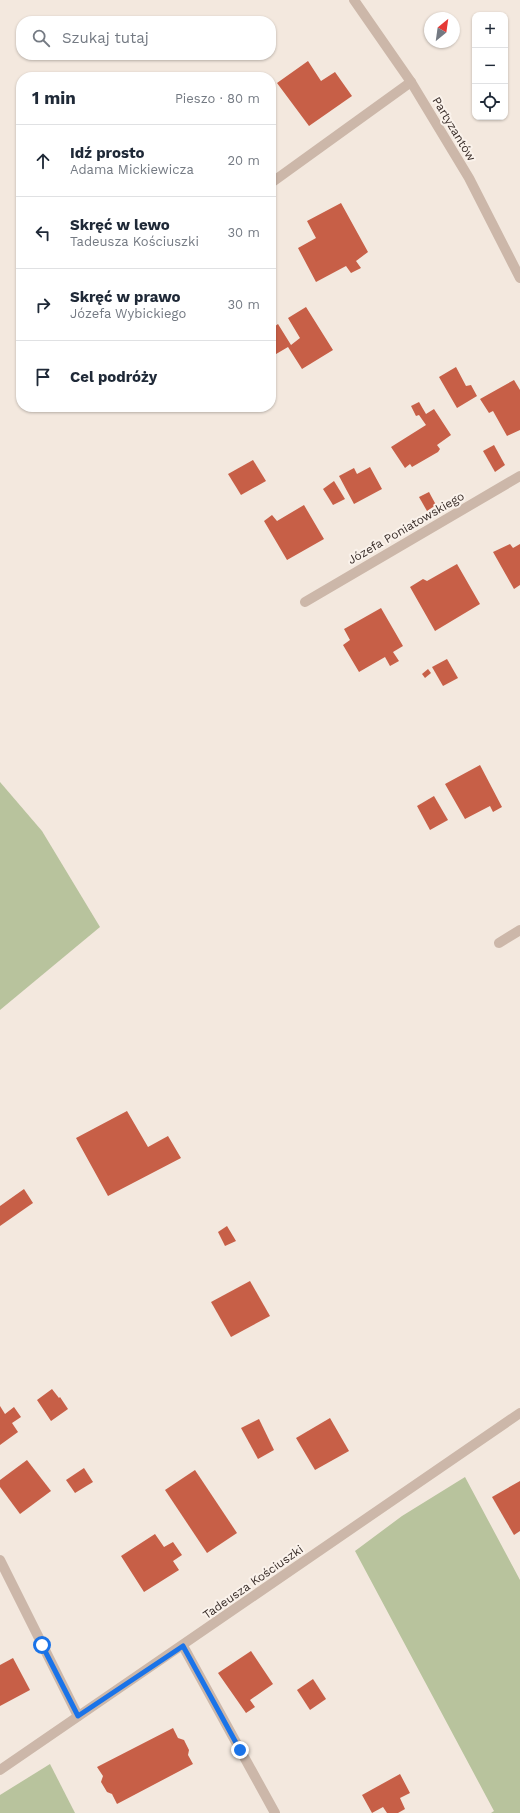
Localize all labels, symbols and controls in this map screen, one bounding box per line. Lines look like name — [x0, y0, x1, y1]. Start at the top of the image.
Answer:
north arrow — [424, 12, 460, 48]
map controls — [472, 12, 508, 120]
button: + — [472, 12, 508, 48]
search box — [16, 16, 276, 60]
icon: search — [30, 27, 52, 49]
text: Szukaj tutaj — [62, 29, 149, 47]
button: − — [472, 48, 508, 84]
button: locate — [472, 84, 508, 120]
text: 1 min — [32, 88, 76, 108]
text: Pieszo · 80 m — [175, 91, 260, 106]
street label: Partyzantów — [429, 94, 479, 164]
text: Idź prosto — [70, 144, 144, 162]
icon: ahead — [32, 150, 54, 172]
text: 20 m — [228, 153, 260, 168]
text: Adama Mickiewicza — [70, 162, 194, 177]
text: Skręć w lewo — [70, 216, 170, 234]
icon: left — [32, 222, 54, 244]
text: 30 m — [228, 225, 260, 240]
text: Tadeusza Kościuszki — [70, 234, 199, 249]
text: Skręć w prawo — [70, 288, 180, 306]
icon: right — [32, 294, 54, 316]
text: 30 m — [228, 297, 260, 312]
text: Józefa Wybickiego — [70, 306, 186, 321]
icon: arrive — [32, 366, 54, 388]
text: Cel podróży — [70, 368, 157, 386]
street label: Józefa Poniatowskiego — [345, 489, 467, 567]
street label: Tadeusza Kościuszki — [200, 1542, 306, 1622]
route start — [33, 1636, 51, 1654]
route end — [231, 1741, 249, 1759]

